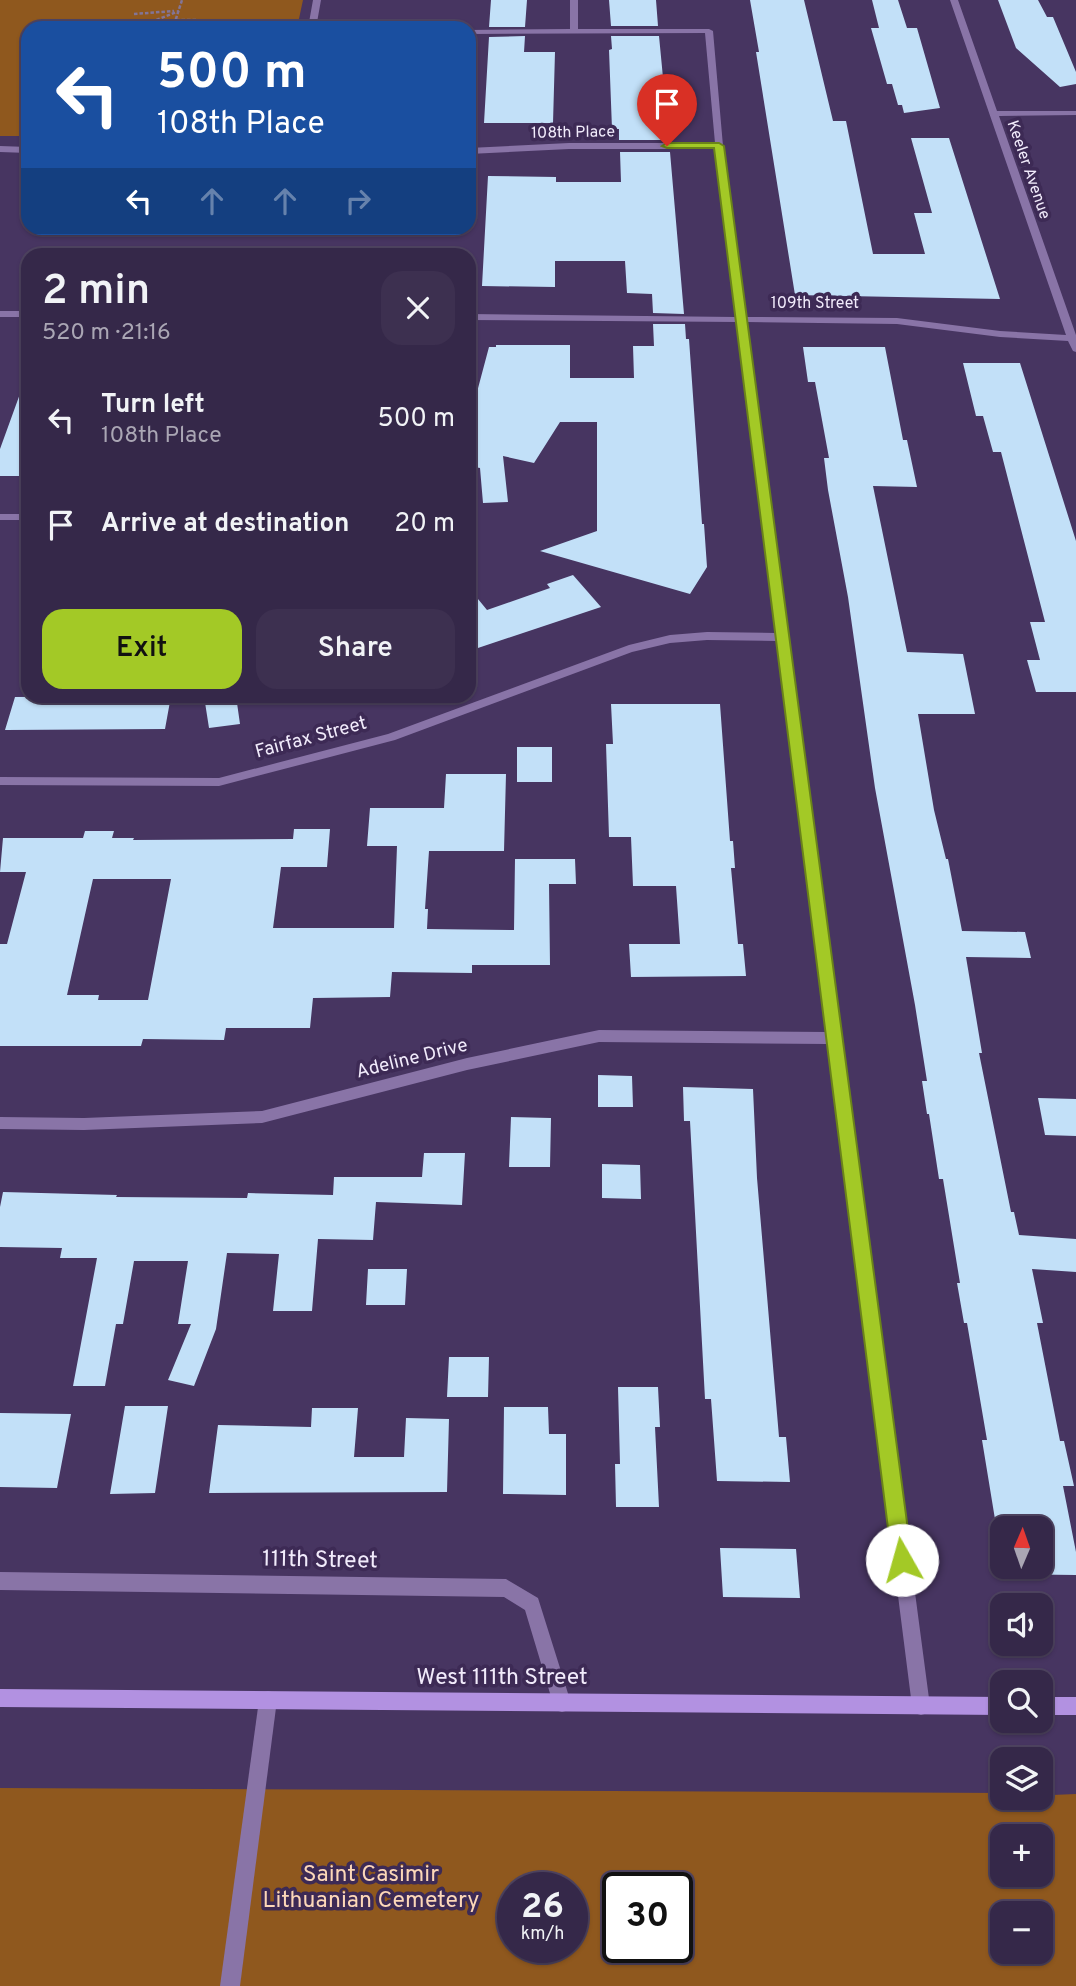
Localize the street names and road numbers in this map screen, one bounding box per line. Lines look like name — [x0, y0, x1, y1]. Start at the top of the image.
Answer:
street label: Keeler Avenue — [1002, 118, 1054, 222]
street label: 108th Place — [531, 122, 615, 144]
street label: 109th Street — [771, 294, 859, 314]
street label: Fairfax Street — [253, 712, 369, 764]
street label: Adeline Drive — [354, 1034, 470, 1084]
street label: 111th Street — [262, 1545, 378, 1577]
street label: West 111th Street — [416, 1664, 588, 1693]

